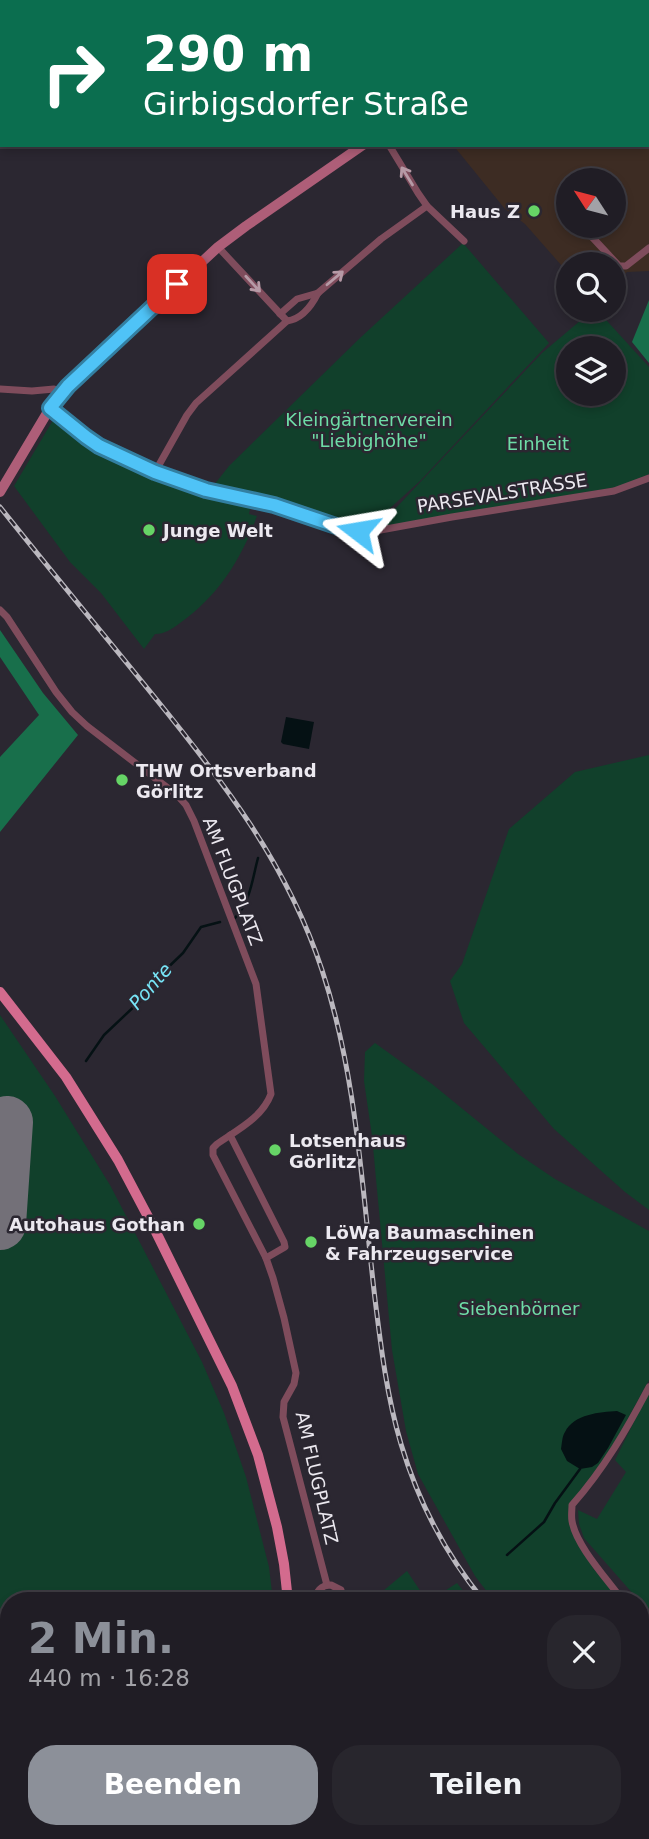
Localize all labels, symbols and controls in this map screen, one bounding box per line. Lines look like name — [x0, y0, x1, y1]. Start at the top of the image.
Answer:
text: 290 m — [143, 26, 313, 83]
icon: right — [28, 28, 119, 119]
text: Girbigsdorfer Straße — [143, 85, 469, 123]
one-way arrow — [400, 167, 414, 187]
north arrow — [556, 168, 626, 238]
map controls — [556, 168, 626, 406]
place label: Haus Z — [450, 201, 520, 222]
marker: Haus Z — [526, 203, 542, 219]
button: search — [556, 252, 626, 322]
pin — [147, 254, 207, 314]
icon: arrive — [158, 265, 196, 303]
one-way arrow — [326, 270, 344, 286]
one-way arrow — [244, 275, 261, 292]
button: layers — [556, 336, 626, 406]
park label: Kleingärtnerverein "Liebighöhe" — [285, 409, 453, 451]
park label: Einheit — [507, 433, 569, 454]
street label: PARSEVALSTRASSE — [416, 469, 588, 517]
position arrow — [321, 494, 395, 568]
place label: Junge Welt — [161, 520, 273, 541]
marker: Junge Welt — [141, 522, 157, 538]
place label: THW Ortsverband Görlitz — [136, 760, 317, 802]
marker: THW Ortsverband Görlitz — [114, 772, 130, 788]
street label: AM FLUGPLATZ — [199, 814, 267, 948]
water label: Ponte — [124, 958, 176, 1014]
place label: Lotsenhaus Görlitz — [289, 1130, 406, 1172]
marker: Lotsenhaus Görlitz — [267, 1142, 283, 1158]
place label: Autohaus Gothan — [9, 1214, 185, 1235]
marker: Autohaus Gothan — [191, 1216, 207, 1232]
place label: LöWa Baumaschinen & Fahrzeugservice — [325, 1222, 534, 1264]
marker: LöWa Baumaschinen & Fahrzeugservice — [303, 1234, 319, 1250]
park label: Siebenbörner — [459, 1298, 580, 1319]
street label: AM FLUGPLATZ — [292, 1410, 342, 1546]
text: 2 Min. — [28, 1614, 174, 1663]
button: close — [547, 1615, 621, 1689]
text: 440 m · 16:28 — [28, 1665, 190, 1691]
button: Beenden — [28, 1745, 318, 1825]
button: Teilen — [332, 1745, 621, 1825]

